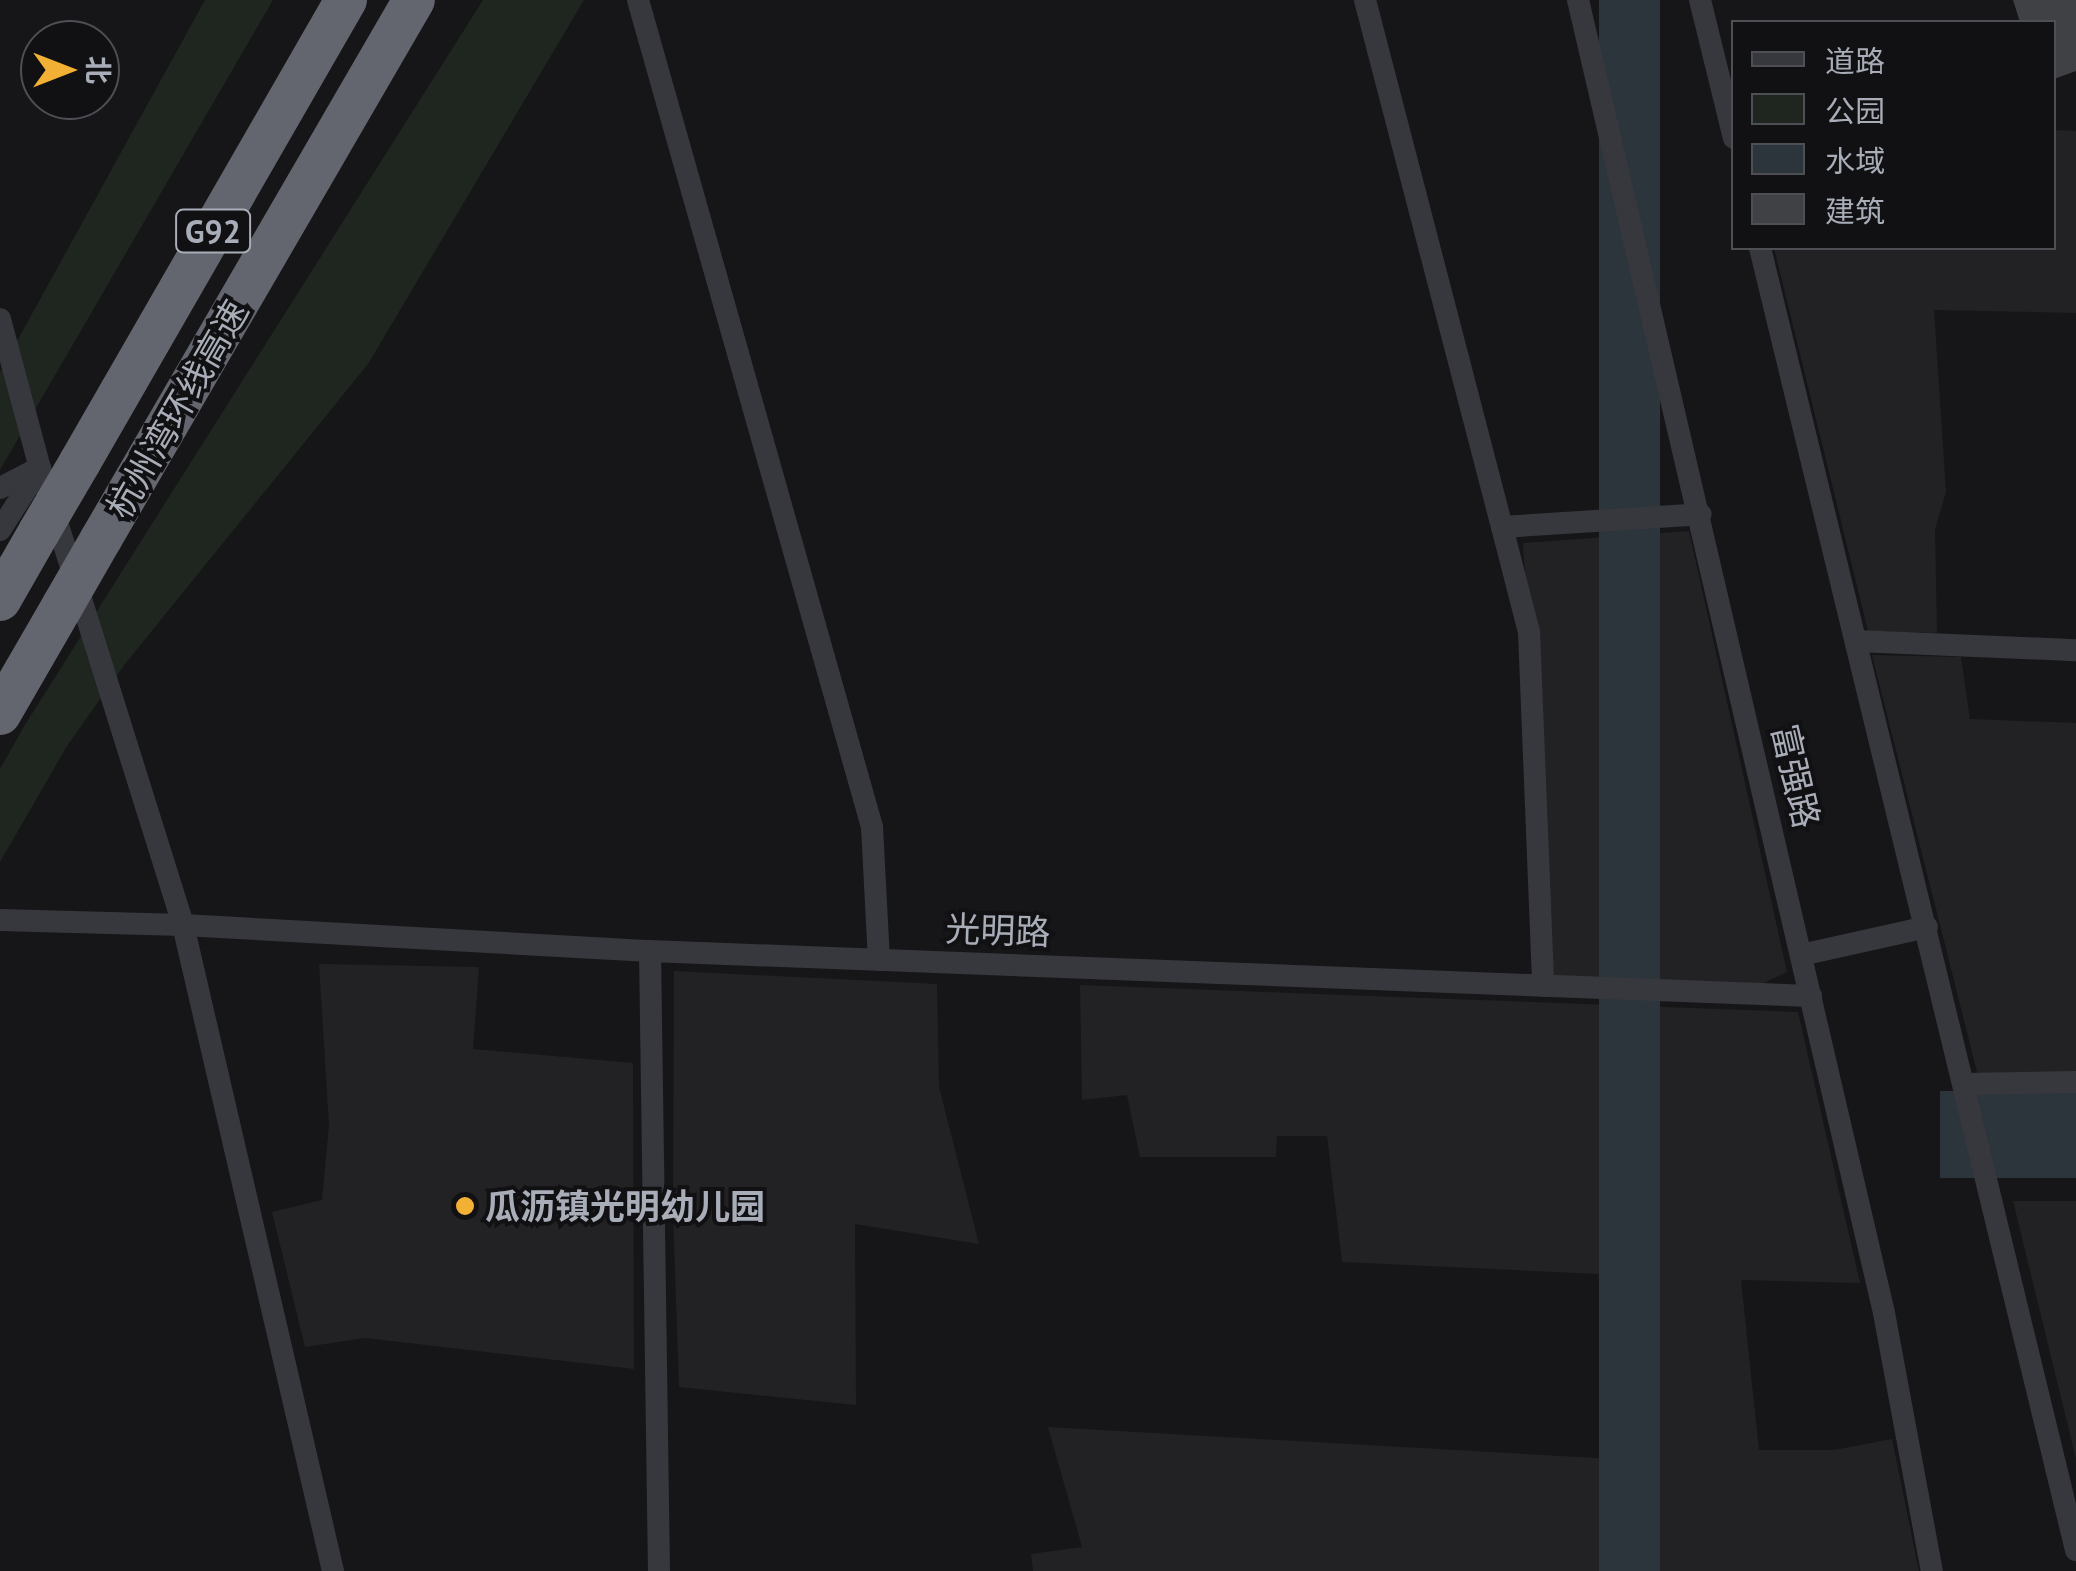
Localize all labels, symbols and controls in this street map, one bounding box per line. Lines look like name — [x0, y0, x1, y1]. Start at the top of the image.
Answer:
north arrow — [20, 20, 120, 120]
legend — [1731, 20, 2056, 250]
text: 道路 — [1825, 41, 1885, 80]
text: 北 — [80, 56, 117, 84]
text: 公园 — [1825, 91, 1885, 130]
text: 水域 — [1825, 141, 1885, 180]
text: 建筑 — [1825, 191, 1885, 230]
road number: G92 — [173, 204, 253, 258]
street label: 杭州湾环线高速 — [98, 292, 256, 526]
street label: 富强路 — [1764, 720, 1828, 832]
street label: 光明路 — [945, 907, 1051, 953]
place label: 瓜沥镇光明幼儿园 — [485, 1185, 765, 1227]
marker: 瓜沥镇光明幼儿园 — [454, 1195, 476, 1217]

